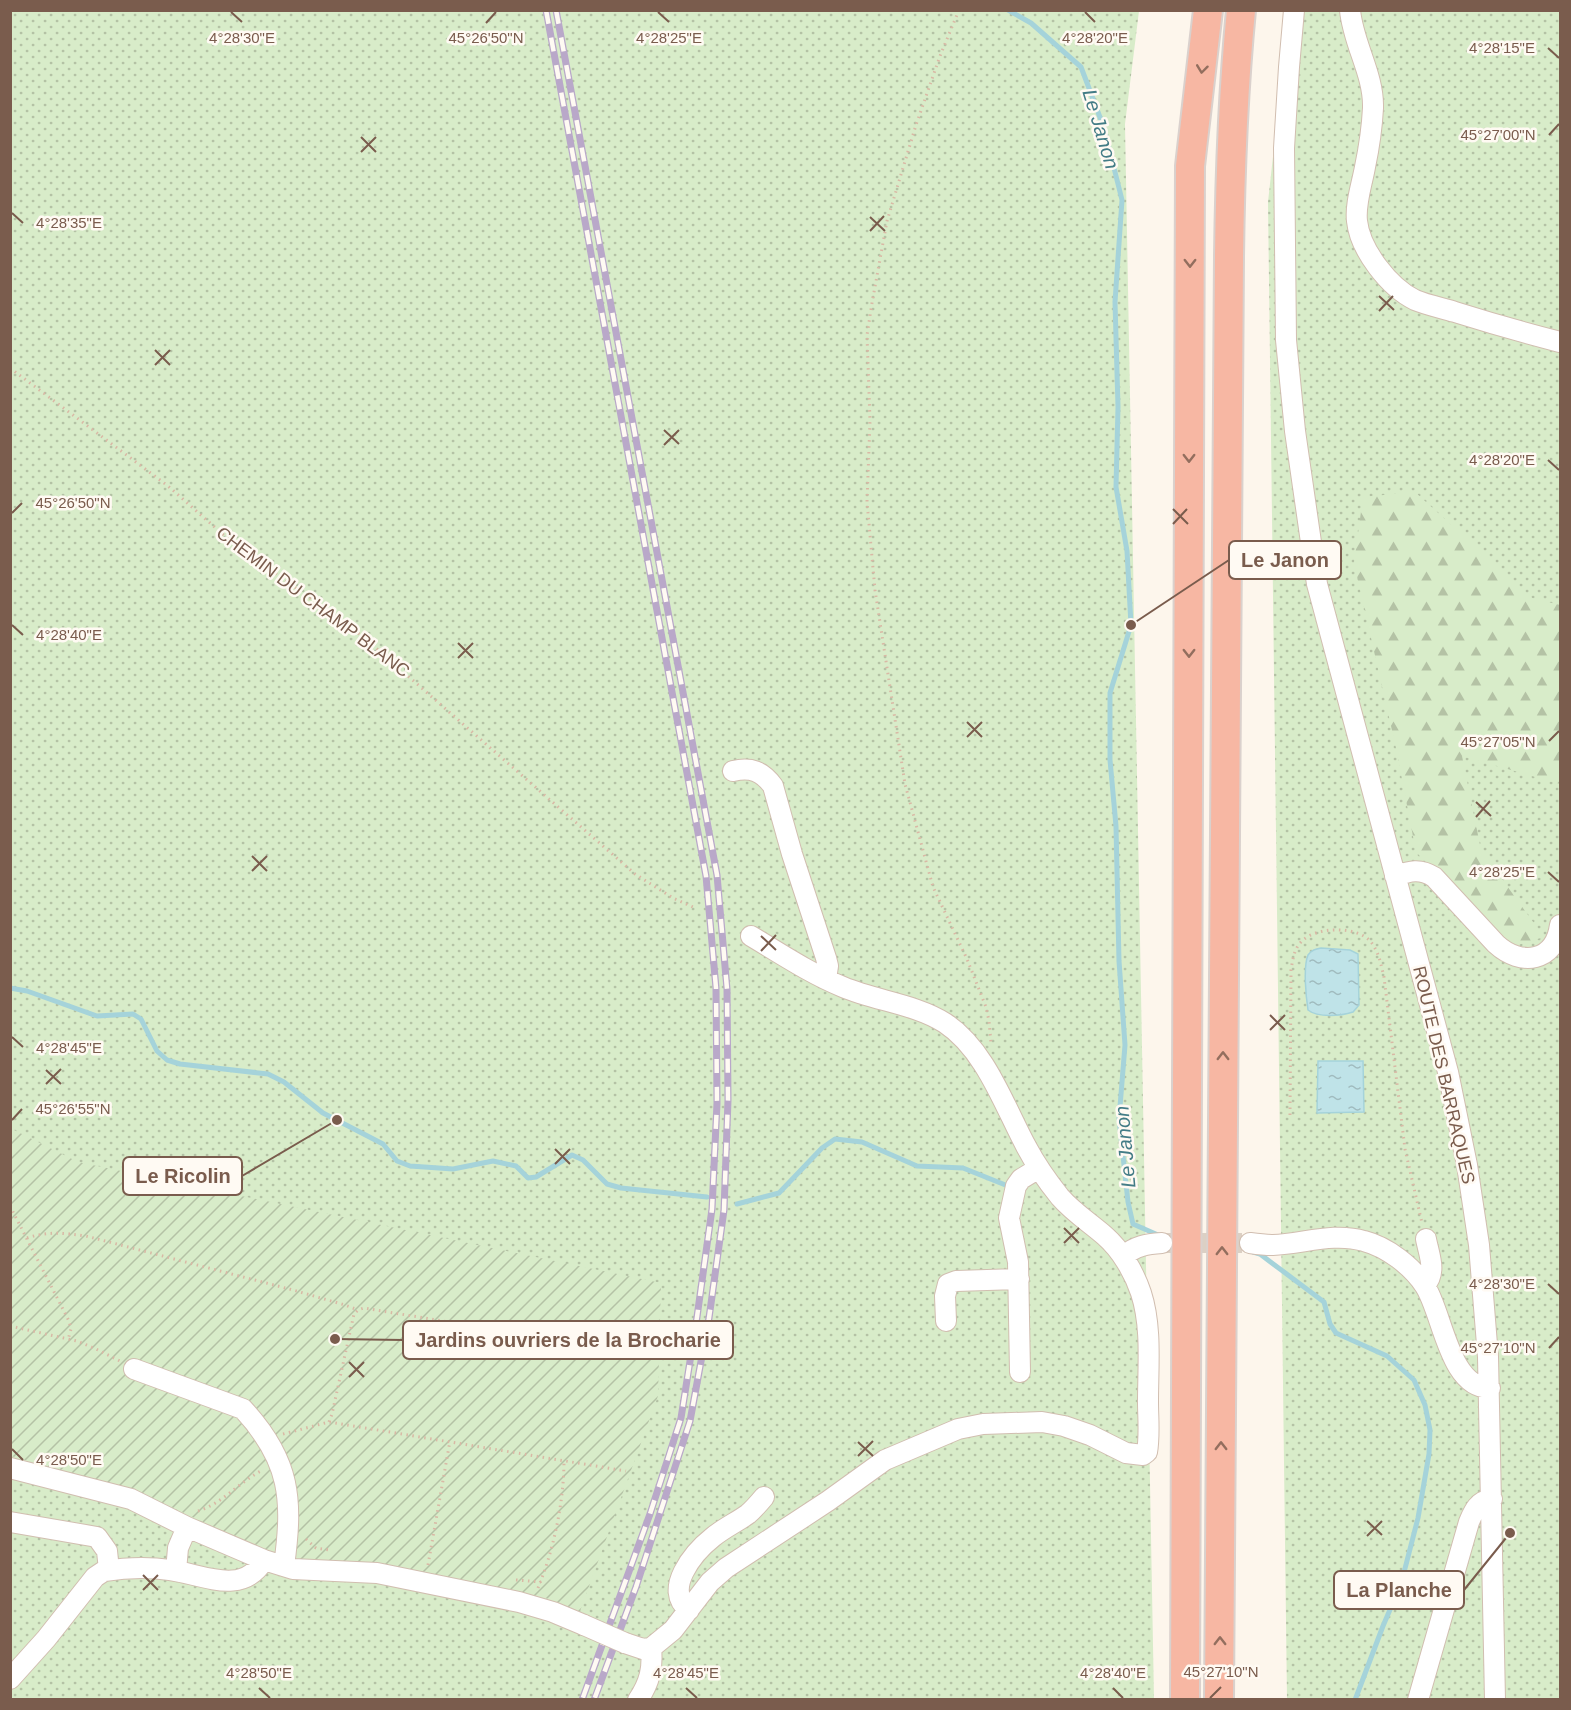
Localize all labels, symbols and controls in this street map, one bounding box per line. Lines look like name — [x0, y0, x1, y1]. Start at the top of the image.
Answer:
text: 4°28'30"E — [209, 29, 275, 46]
text: 45°26'50"N — [448, 29, 524, 46]
text: 4°28'25"E — [636, 29, 702, 46]
text: 4°28'20"E — [1062, 29, 1128, 46]
text: 4°28'15"E — [1469, 39, 1535, 56]
one-way arrow — [1196, 64, 1208, 73]
water label: Le Janon — [1078, 86, 1124, 172]
text: 45°27'00"N — [1460, 126, 1536, 143]
text: 4°28'35"E — [36, 214, 102, 231]
one-way arrow — [1184, 258, 1196, 267]
text: 4°28'20"E — [1469, 451, 1535, 468]
one-way arrow — [1183, 453, 1195, 462]
text: 45°26'50"N — [35, 494, 111, 511]
street label: CHEMIN DU CHAMP BLANC — [212, 523, 414, 681]
callout: Le Janon — [1229, 541, 1341, 579]
text: Le Janon — [1241, 549, 1329, 571]
text: 4°28'40"E — [36, 626, 102, 643]
one-way arrow — [1183, 648, 1195, 657]
text: 45°27'05"N — [1460, 733, 1536, 750]
text: 4°28'25"E — [1469, 863, 1535, 880]
street label: ROUTE DES BARRAQUES — [1409, 964, 1479, 1186]
text: 4°28'45"E — [36, 1039, 102, 1056]
one-way arrow — [1217, 1052, 1230, 1061]
text: 45°26'55"N — [35, 1100, 111, 1117]
water label: Le Janon — [1110, 1105, 1140, 1189]
callout: Le Ricolin — [123, 1157, 242, 1195]
text: Le Ricolin — [135, 1165, 231, 1187]
one-way arrow — [1216, 1247, 1228, 1256]
text: 4°28'30"E — [1469, 1275, 1535, 1292]
callout: Jardins ouvriers de la Brocharie — [403, 1321, 733, 1359]
text: Jardins ouvriers de la Brocharie — [415, 1329, 721, 1351]
text: 45°27'10"N — [1460, 1339, 1536, 1356]
one-way arrow — [1215, 1442, 1227, 1451]
text: 4°28'50"E — [36, 1451, 102, 1468]
callout: La Planche — [1334, 1571, 1464, 1609]
text: La Planche — [1346, 1579, 1452, 1601]
one-way arrow — [1213, 1637, 1226, 1646]
text: 45°27'10"N — [1183, 1663, 1259, 1680]
text: 4°28'50"E — [226, 1664, 292, 1681]
text: 4°28'45"E — [653, 1664, 719, 1681]
text: 4°28'40"E — [1080, 1664, 1146, 1681]

